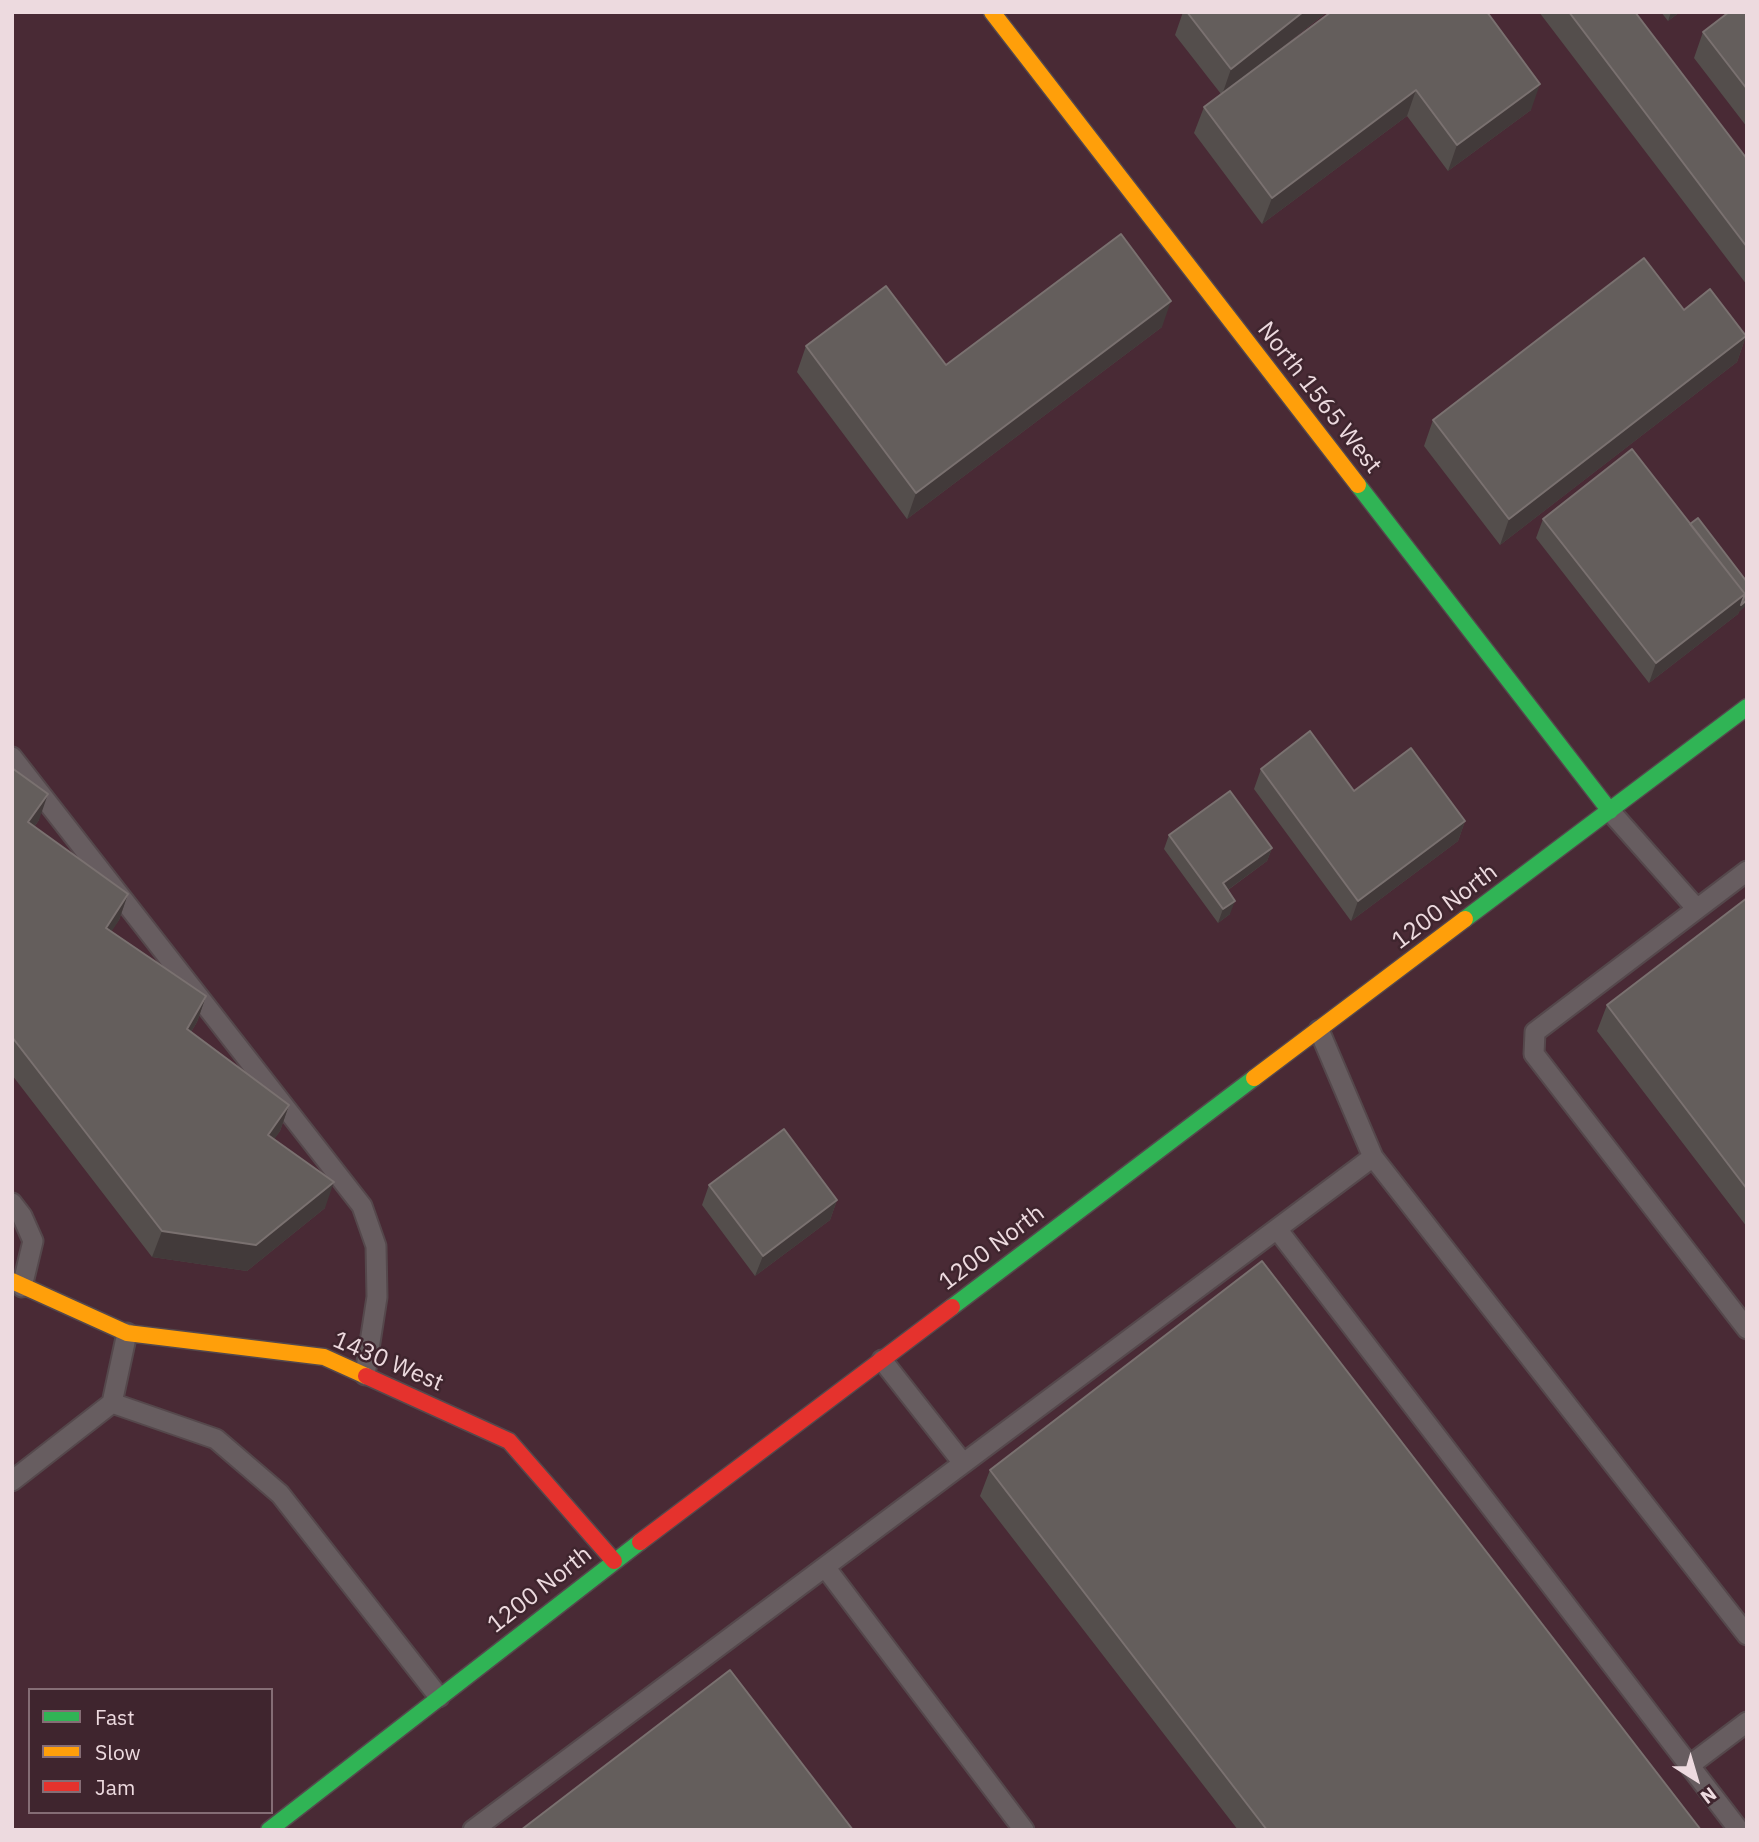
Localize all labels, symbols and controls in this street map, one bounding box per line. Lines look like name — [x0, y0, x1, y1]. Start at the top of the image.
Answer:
street label: North 1565 West — [1251, 316, 1387, 480]
street label: 1200 North — [1387, 858, 1503, 956]
street label: 1200 North — [934, 1199, 1050, 1297]
street label: 1430 West — [328, 1326, 448, 1398]
street label: 1200 North — [482, 1540, 598, 1640]
legend — [28, 1688, 273, 1814]
text: Fast — [95, 1703, 135, 1731]
text: Slow — [95, 1738, 141, 1766]
north arrow — [1661, 1744, 1731, 1814]
text: Jam — [95, 1773, 135, 1801]
text: N — [1696, 1782, 1721, 1809]

